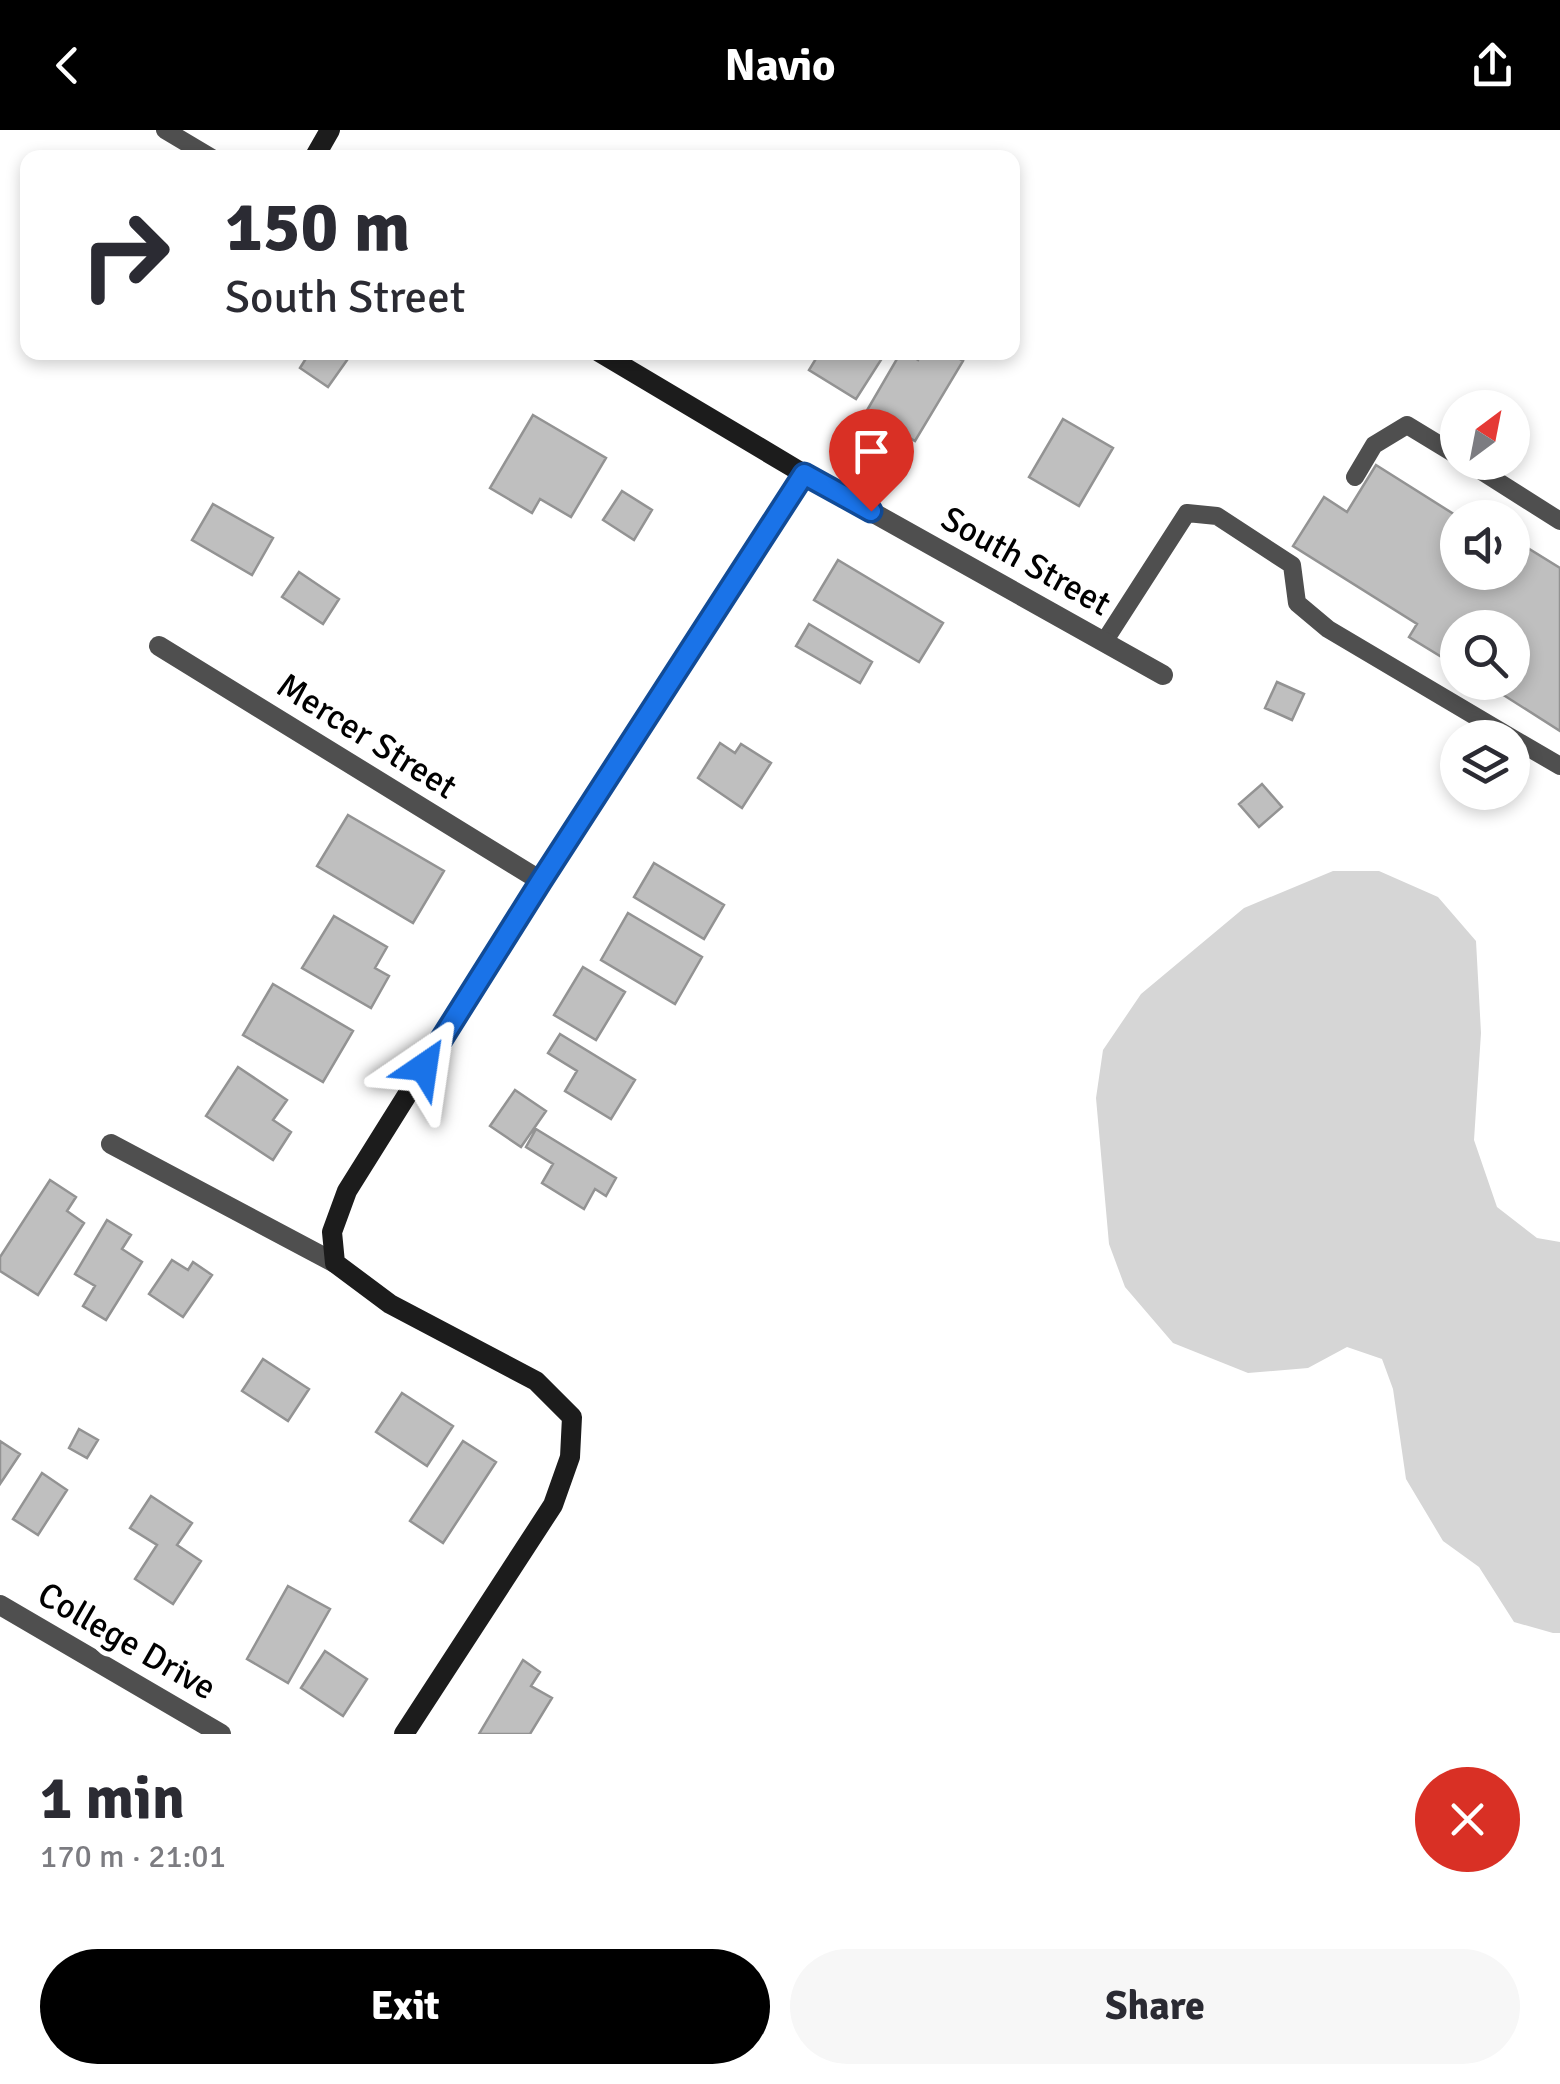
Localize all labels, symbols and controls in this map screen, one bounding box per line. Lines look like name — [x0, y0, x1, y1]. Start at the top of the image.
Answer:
icon: back — [40, 38, 95, 93]
text: Navio — [724, 38, 836, 93]
icon: share — [1465, 38, 1520, 93]
text: 150 m — [225, 184, 410, 270]
icon: right — [60, 190, 190, 320]
text: South Street — [225, 270, 465, 325]
north arrow — [1440, 390, 1530, 480]
map controls — [1440, 390, 1530, 810]
pin — [829, 409, 914, 512]
icon: arrive — [844, 424, 899, 479]
street label: South Street — [934, 497, 1118, 625]
button: sound — [1440, 500, 1530, 590]
button: search — [1440, 610, 1530, 700]
street label: Mercer Street — [269, 664, 465, 808]
button: layers — [1440, 720, 1530, 810]
position arrow — [372, 1015, 476, 1119]
street label: College Drive — [30, 1573, 224, 1709]
text: 1 min — [40, 1762, 185, 1836]
button: close — [1415, 1767, 1520, 1872]
text: 170 m · 21:01 — [40, 1837, 226, 1876]
button: Exit — [40, 1949, 770, 2064]
button: Share — [790, 1949, 1520, 2064]

